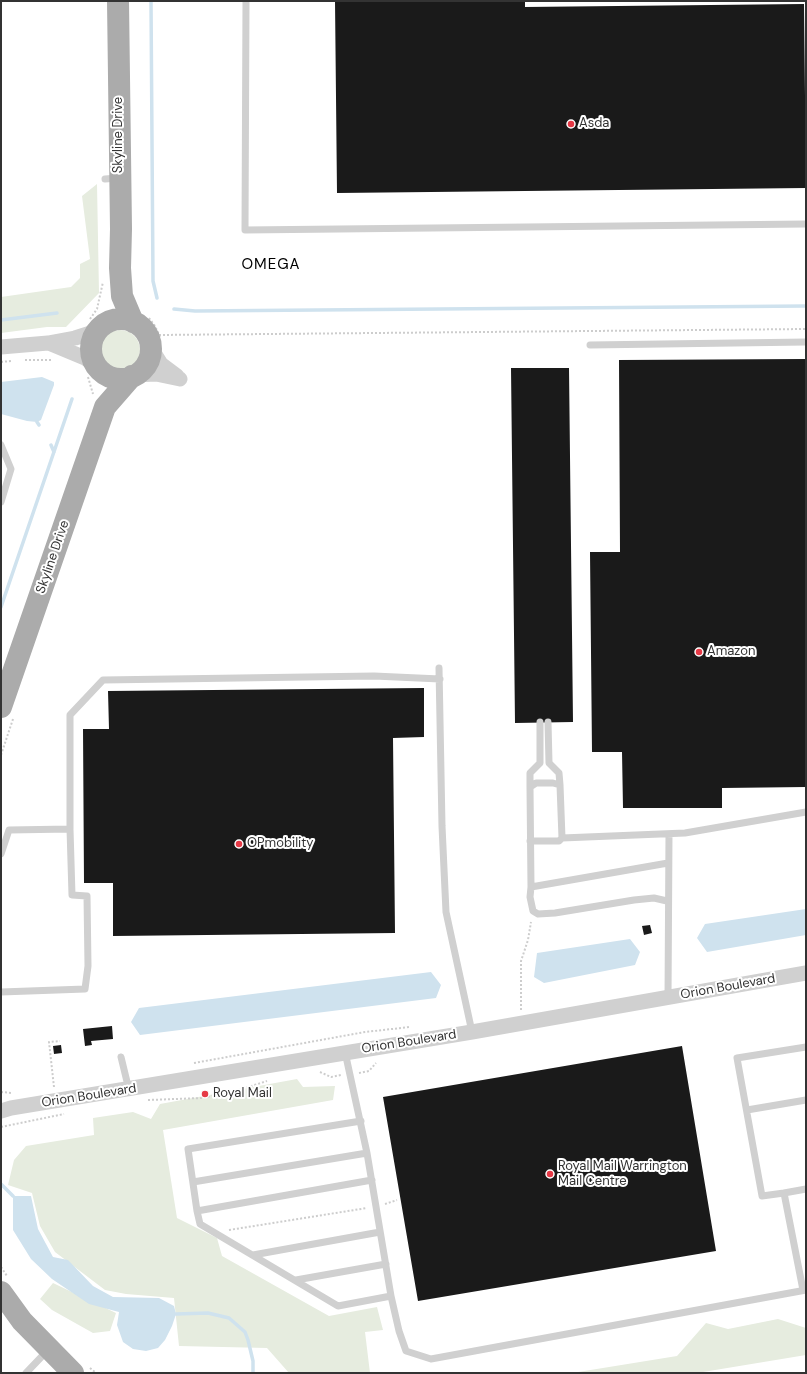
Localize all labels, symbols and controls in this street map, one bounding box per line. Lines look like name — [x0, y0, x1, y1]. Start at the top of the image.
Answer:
street label: Skyline Drive — [111, 97, 127, 173]
place label: Asda — [579, 116, 609, 132]
marker: Asda — [566, 119, 576, 129]
district label: OMEGA — [241, 256, 301, 274]
street label: Skyline Drive — [33, 518, 73, 596]
place label: Amazon — [707, 644, 755, 660]
marker: Amazon — [694, 647, 704, 657]
place label: OPmobility — [247, 836, 313, 852]
marker: OPmobility — [234, 839, 244, 849]
street label: Orion Boulevard — [679, 971, 777, 1003]
street label: Orion Boulevard — [360, 1027, 458, 1057]
street label: Orion Boulevard — [40, 1081, 138, 1111]
place label: Royal Mail — [213, 1086, 272, 1102]
marker: Royal Mail — [200, 1089, 210, 1099]
place label: Royal Mail Warrington Mail Centre — [558, 1159, 687, 1190]
marker: Royal Mail Warrington Mail Centre — [545, 1169, 555, 1179]

